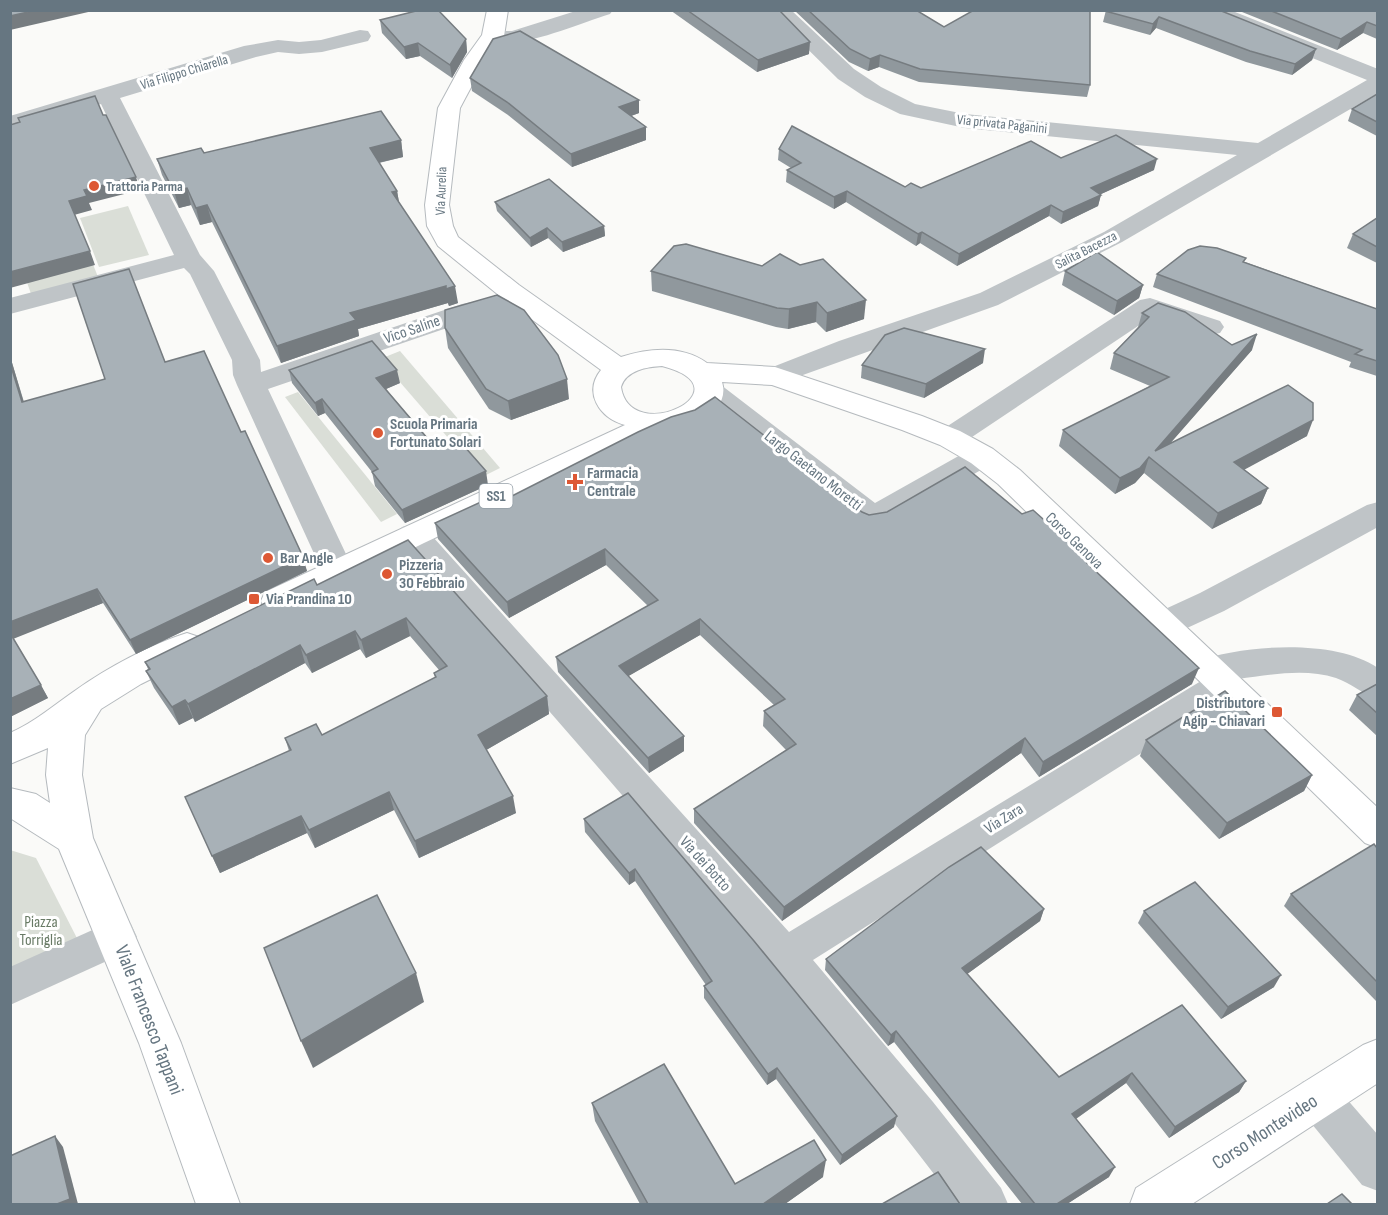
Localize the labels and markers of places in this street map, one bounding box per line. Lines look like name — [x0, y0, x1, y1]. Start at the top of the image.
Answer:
place label: Trattoria Parma — [106, 178, 183, 195]
marker: Trattoria Parma — [87, 179, 101, 193]
place label: Scuola Primaria Fortunato Solari — [390, 415, 481, 452]
marker: Scuola Primaria Fortunato Solari — [371, 426, 385, 440]
place label: Farmacia Centrale — [587, 464, 638, 501]
marker: Farmacia Centrale — [568, 475, 582, 489]
place label: Bar Angle — [280, 549, 334, 568]
marker: Bar Angle — [261, 551, 275, 565]
place label: Pizzeria 30 Febbraio — [399, 556, 465, 593]
marker: Pizzeria 30 Febbraio — [380, 567, 394, 581]
place label: Via Prandina 10 — [266, 590, 352, 609]
marker: Via Prandina 10 — [247, 592, 261, 606]
place label: Distributore Agip - Chiavari — [1182, 694, 1265, 731]
marker: Distributore Agip - Chiavari — [1270, 705, 1284, 719]

